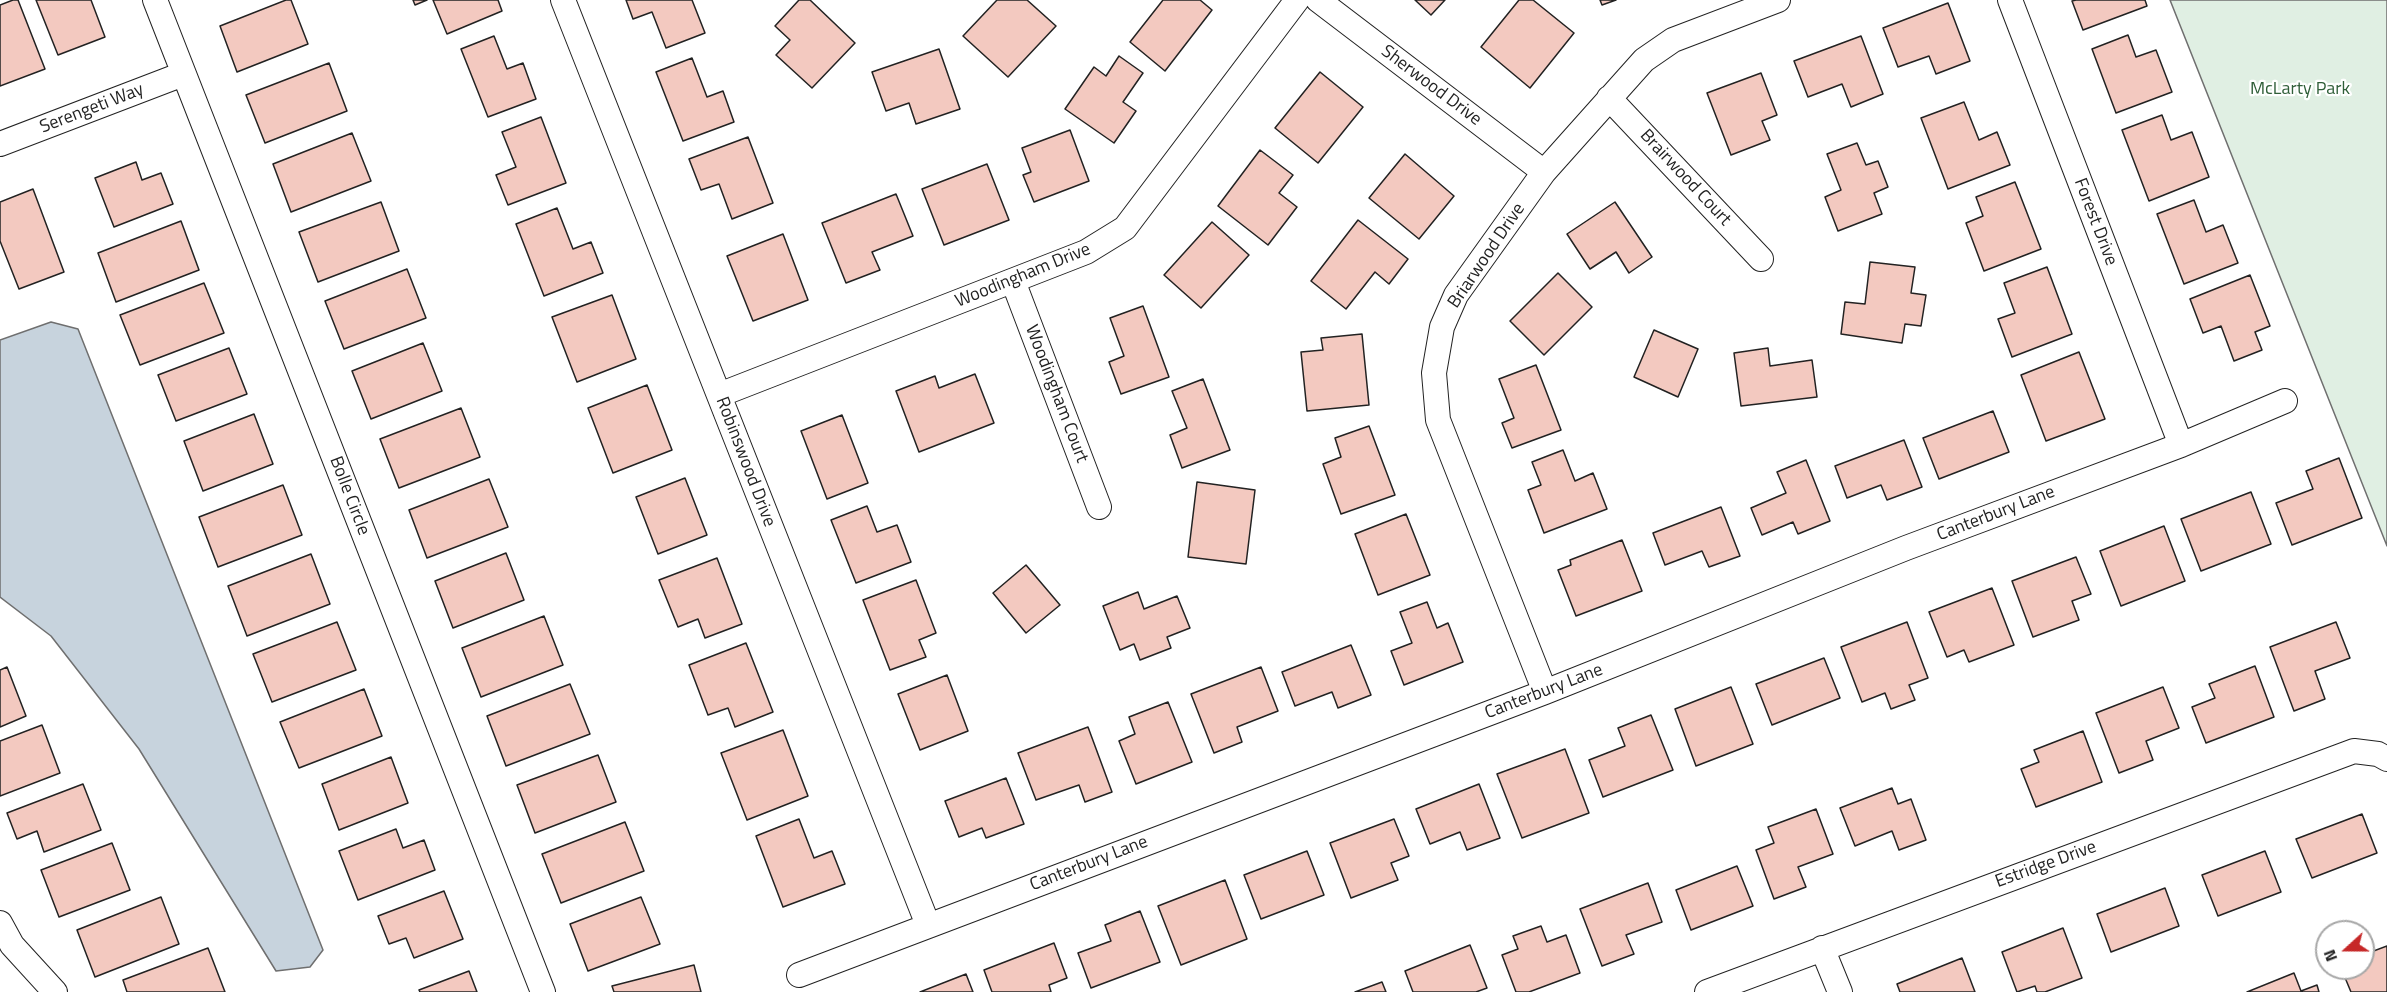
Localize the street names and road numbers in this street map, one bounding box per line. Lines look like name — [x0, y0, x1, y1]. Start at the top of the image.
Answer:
street label: Sherwood Drive — [1376, 41, 1486, 131]
street label: Serengeti Way — [37, 79, 147, 139]
street label: Brairwood Court — [1635, 125, 1735, 231]
street label: Forest Drive — [2068, 175, 2122, 269]
street label: Briarwood Drive — [1444, 199, 1530, 313]
street label: Woodingham Drive — [952, 239, 1094, 313]
street label: Woodingham Court — [1020, 322, 1092, 466]
street label: Robinswood Drive — [710, 394, 780, 530]
street label: Bolle Circle — [324, 453, 374, 539]
street label: Canterbury Lane — [1934, 482, 2058, 546]
street label: Canterbury Lane — [1482, 660, 1606, 724]
street label: Canterbury Lane — [1027, 832, 1151, 896]
street label: Estridge Drive — [1993, 837, 2099, 893]

